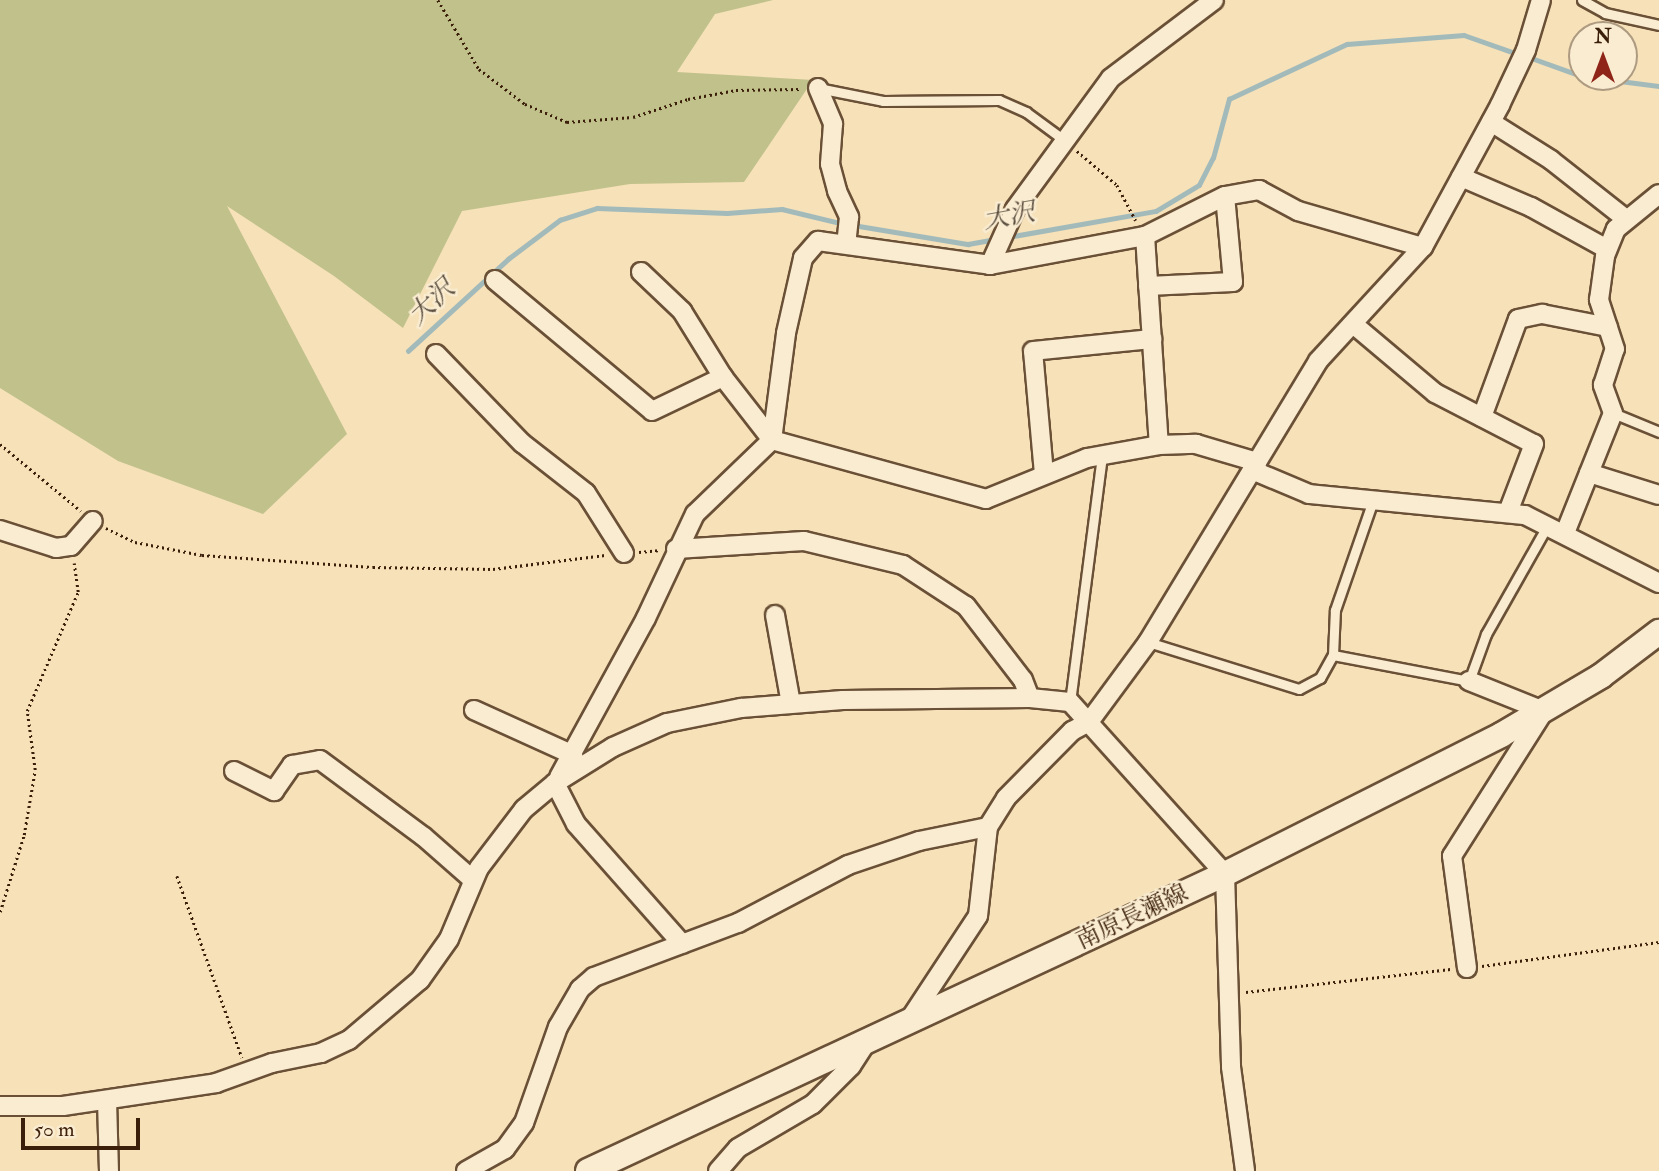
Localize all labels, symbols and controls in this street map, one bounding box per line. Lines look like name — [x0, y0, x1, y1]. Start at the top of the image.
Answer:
north arrow — [1568, 21, 1638, 91]
text: N — [1594, 25, 1612, 49]
water label: 大沢 — [981, 197, 1037, 237]
water label: 大沢 — [402, 274, 462, 332]
street label: 南原長瀬線 — [1072, 879, 1192, 955]
scale bar — [24, 1104, 144, 1148]
text: 50 m — [34, 1116, 75, 1143]

